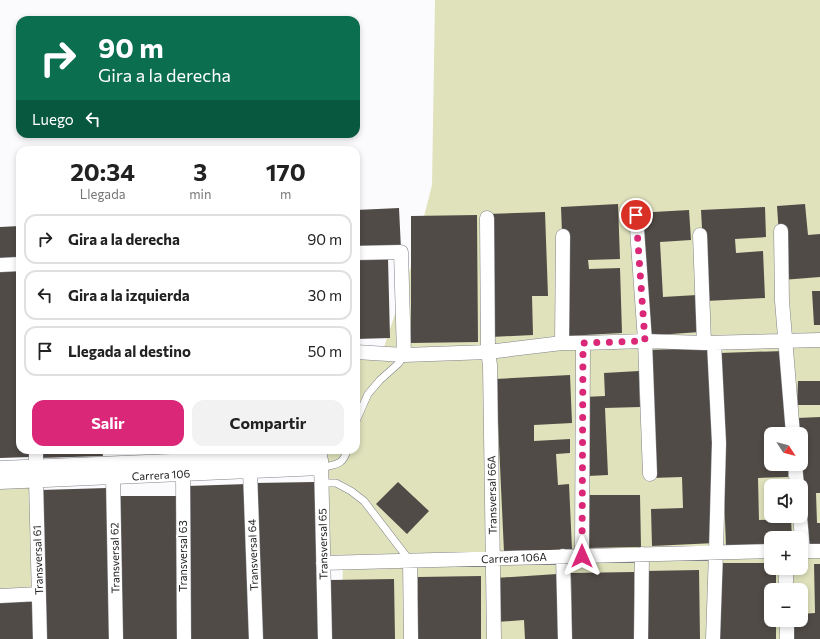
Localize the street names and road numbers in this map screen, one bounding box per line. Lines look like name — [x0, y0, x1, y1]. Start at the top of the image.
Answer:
street label: Transversal 66A — [484, 455, 499, 535]
street label: Carrera 106 — [131, 466, 191, 483]
street label: Transversal 65 — [315, 508, 330, 580]
street label: Transversal 64 — [245, 519, 260, 591]
street label: Transversal 63 — [176, 520, 189, 592]
street label: Transversal 62 — [107, 522, 122, 594]
street label: Transversal 61 — [30, 525, 45, 595]
street label: Carrera 106A — [481, 550, 547, 565]

